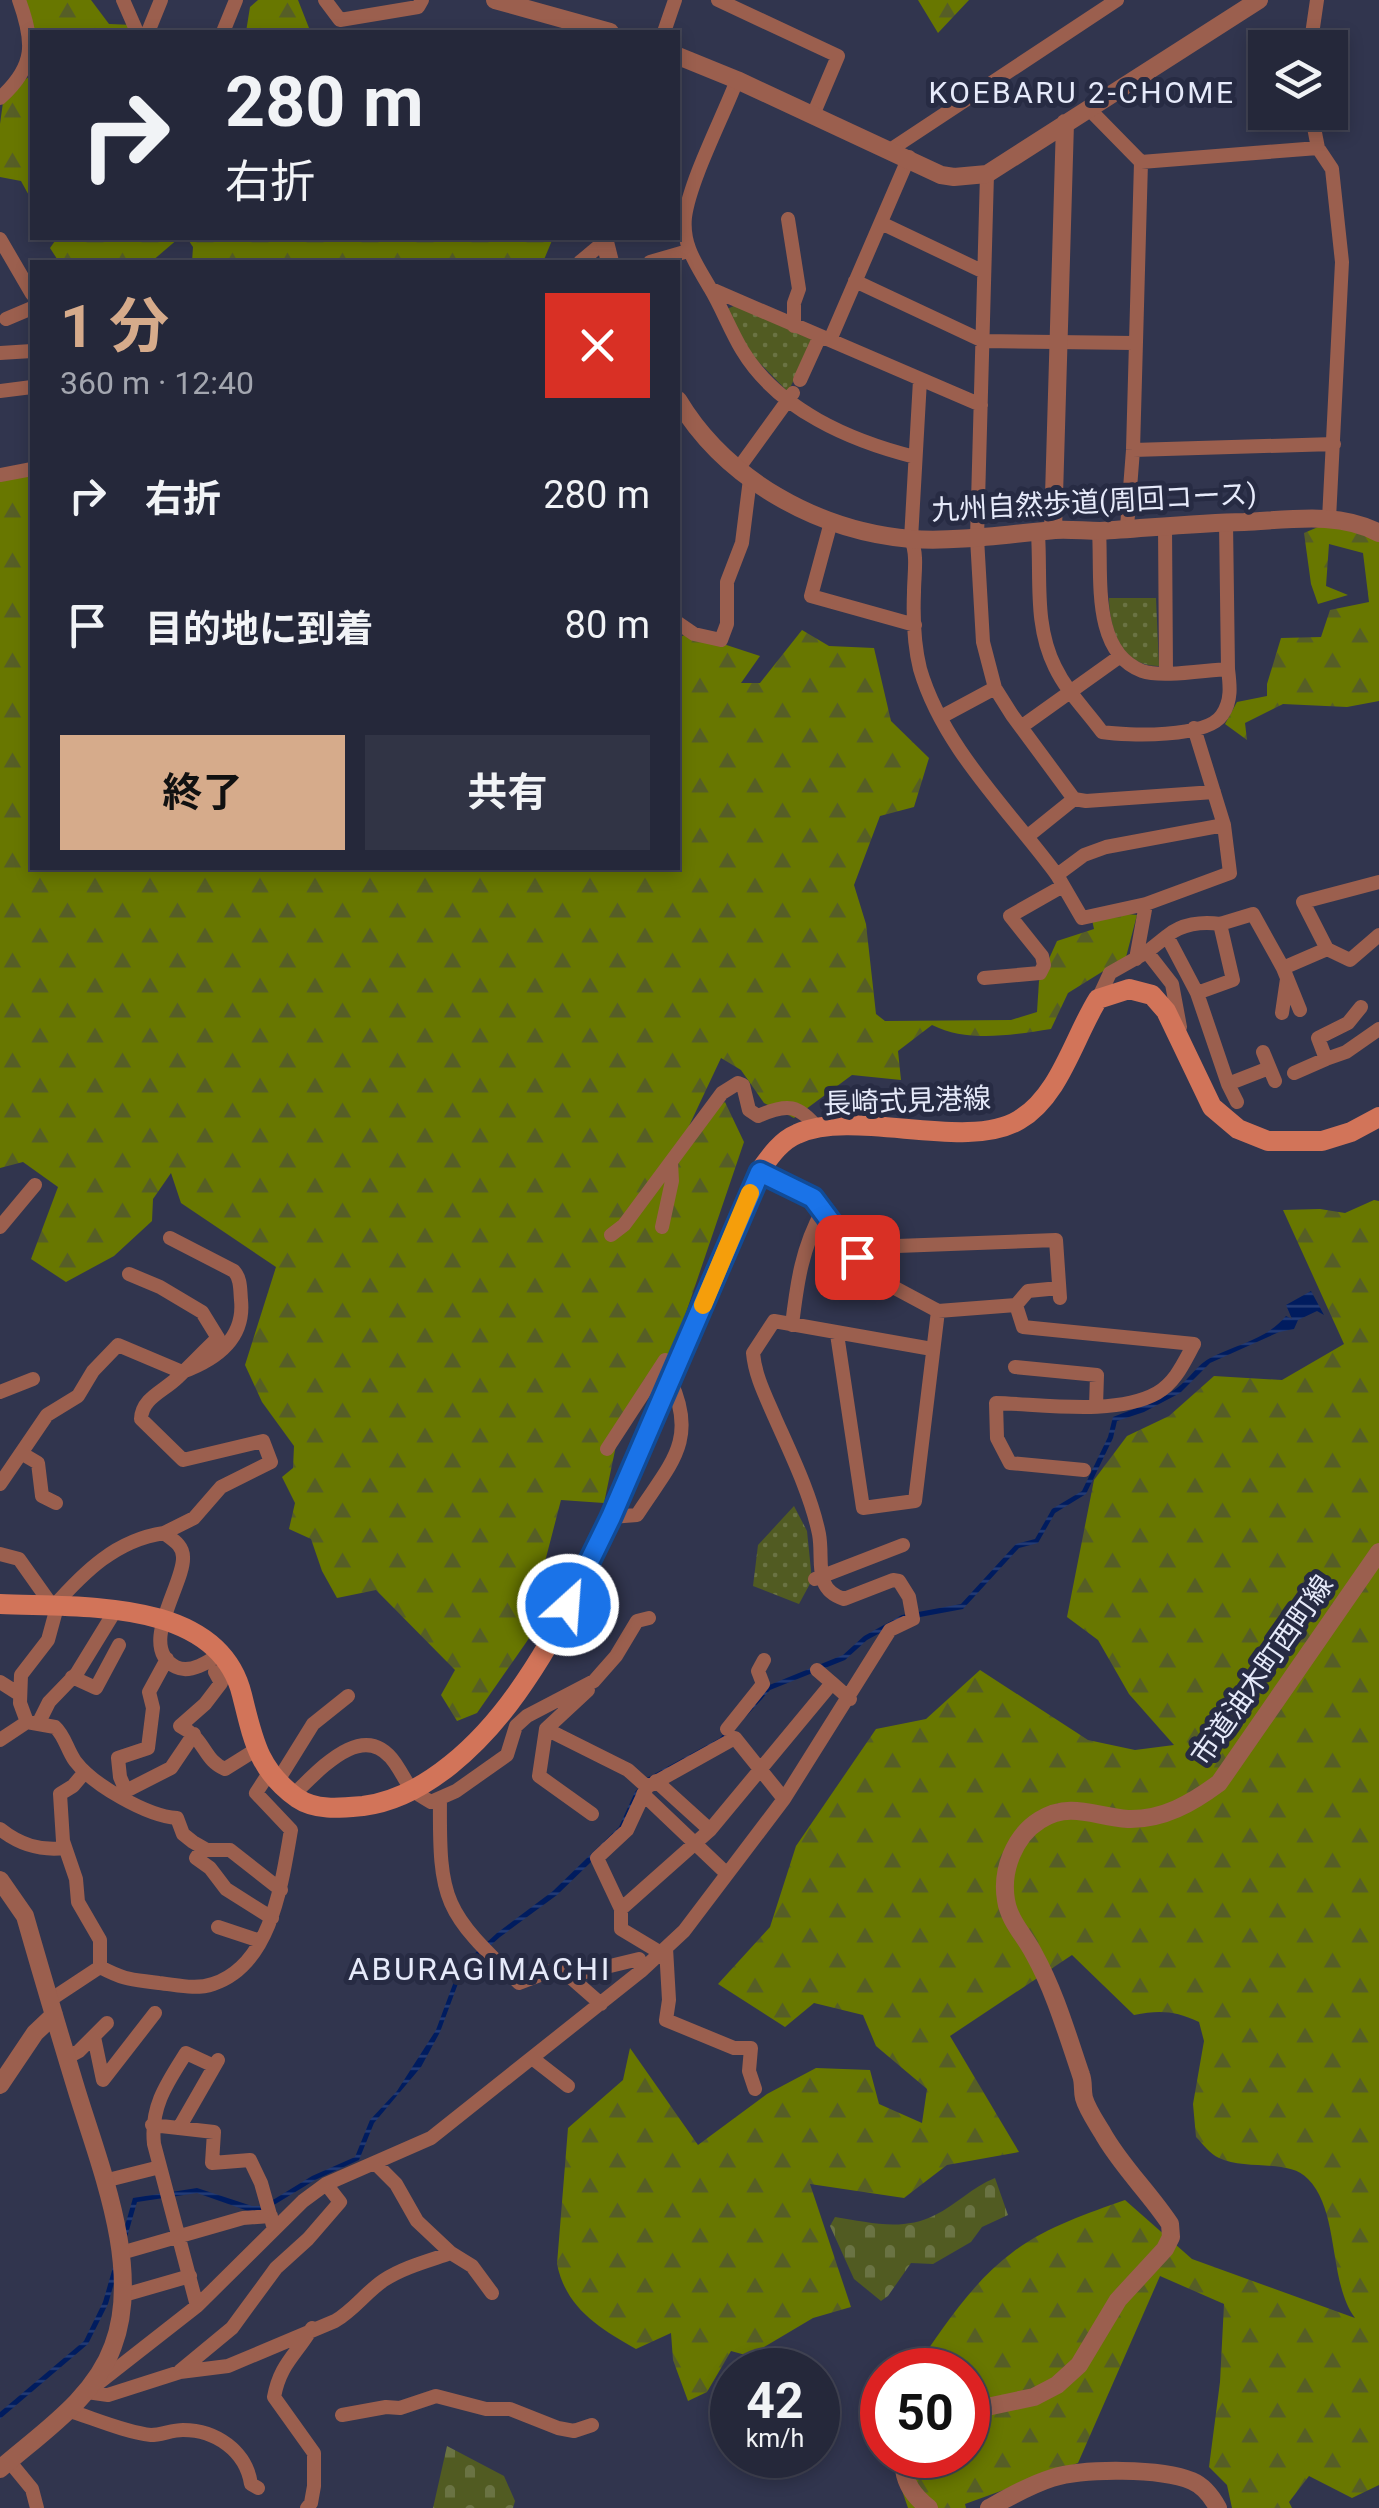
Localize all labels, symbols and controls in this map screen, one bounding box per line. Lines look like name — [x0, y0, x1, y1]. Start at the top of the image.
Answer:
map controls — [1248, 30, 1348, 130]
button: layers — [1248, 30, 1348, 130]
text: 280 m — [225, 61, 424, 143]
icon: right — [60, 70, 190, 200]
district label: KOEBARU 2-CHOME — [928, 75, 1236, 110]
text: 右折 — [225, 155, 315, 208]
text: 1 分 — [60, 291, 169, 362]
button: close — [545, 293, 650, 398]
text: 360 m · 12:40 — [60, 364, 254, 402]
icon: right — [60, 468, 115, 523]
text: 280 m — [543, 473, 650, 517]
text: 右折 — [145, 477, 221, 521]
street label: 九州自然歩道(周回コース) — [930, 477, 1258, 527]
icon: arrive — [60, 598, 115, 653]
text: 80 m — [565, 603, 650, 647]
text: 目的地に到着 — [145, 607, 373, 651]
button: 終了 — [60, 735, 345, 850]
button: 共有 — [365, 735, 650, 850]
street label: 長崎式見港線 — [822, 1082, 992, 1120]
pin — [815, 1215, 900, 1300]
icon: arrive — [830, 1230, 885, 1285]
position arrow — [516, 1553, 620, 1657]
street label: 市道油木町西町線 — [1184, 1569, 1340, 1771]
district label: ABURAGIMACHI — [348, 1950, 612, 1988]
speed limit sign: 50 — [860, 2348, 990, 2478]
text: 42 — [746, 2372, 804, 2430]
text: km/h — [746, 2424, 804, 2453]

